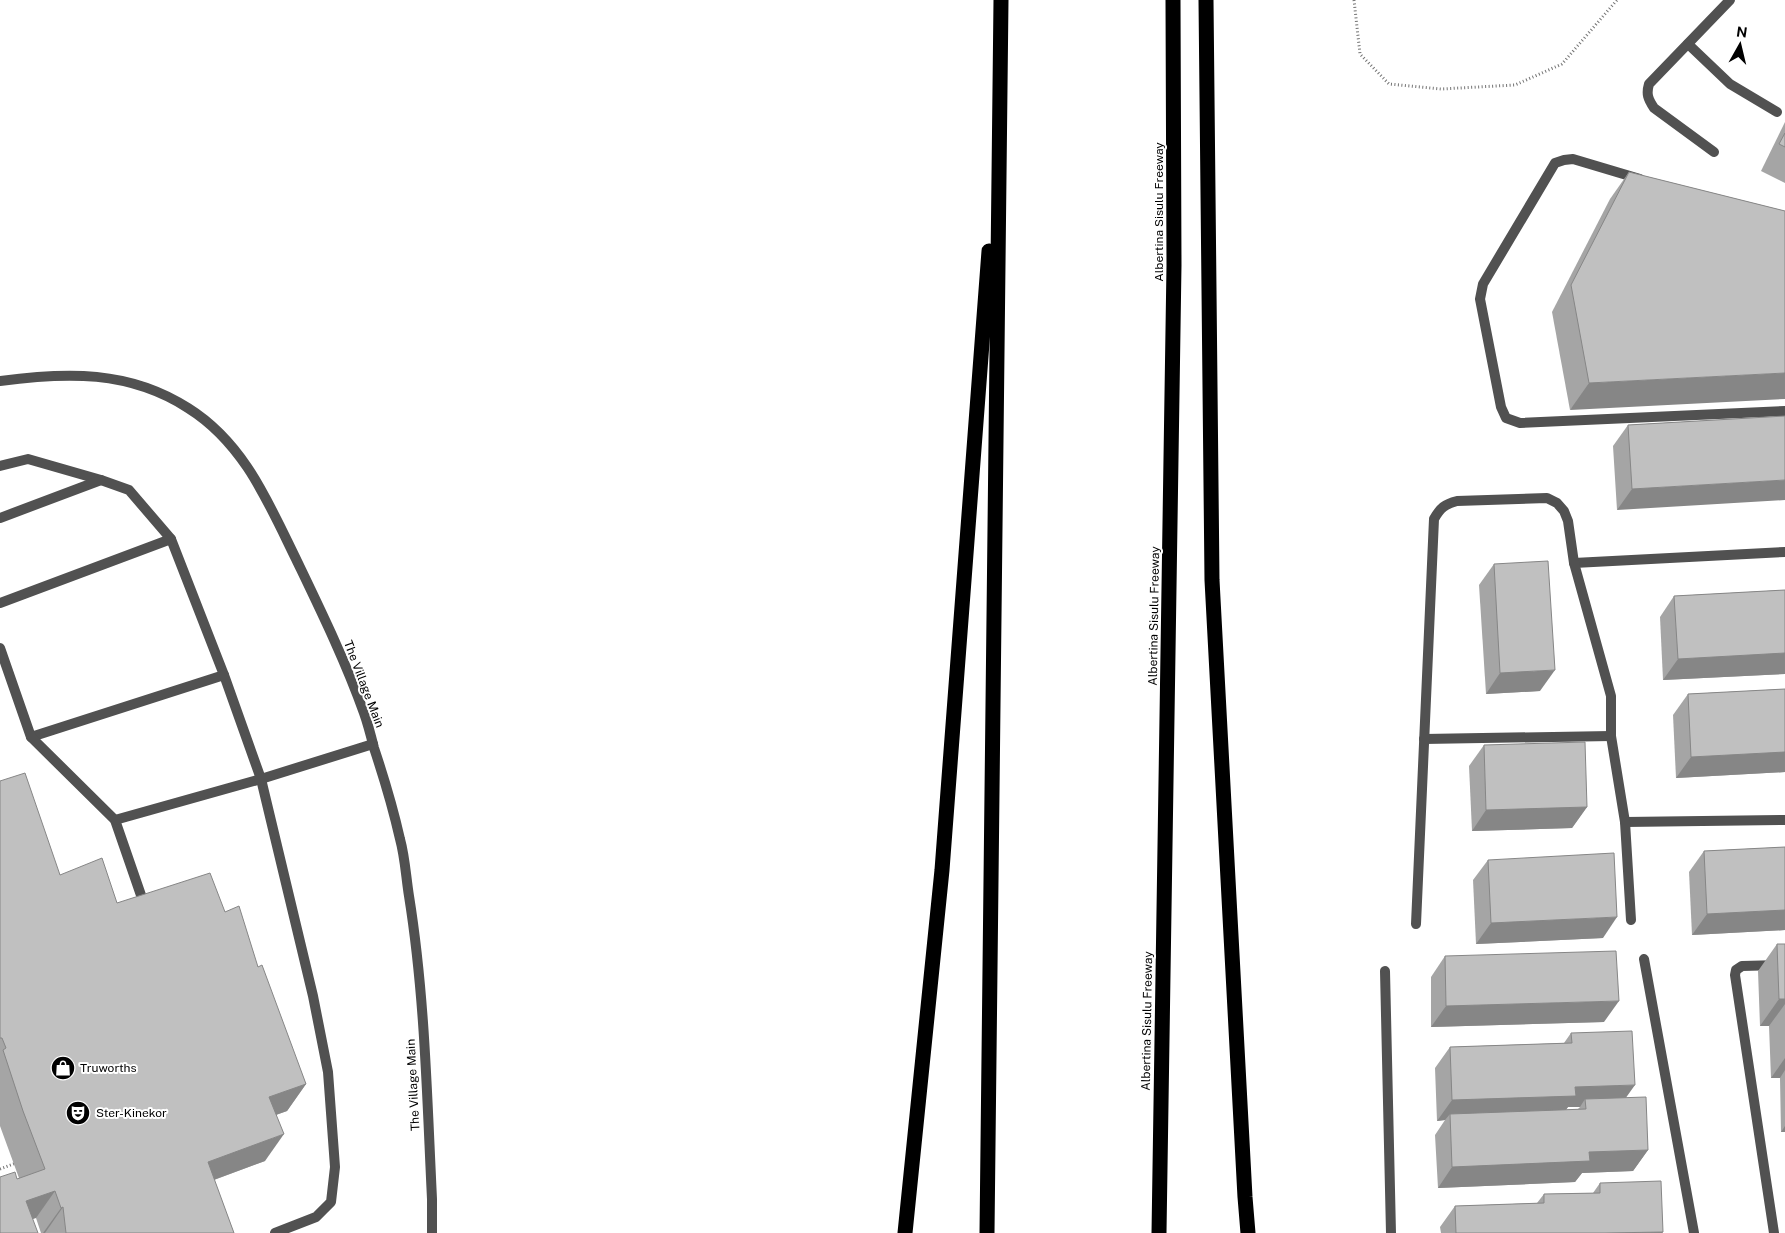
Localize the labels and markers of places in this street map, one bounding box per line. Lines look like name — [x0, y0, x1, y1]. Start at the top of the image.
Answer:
shop icon: Truworths — [50, 1055, 76, 1081]
place label: Truworths — [80, 1061, 137, 1075]
theatre icon: Ster-Kinekor — [65, 1100, 91, 1126]
place label: Ster-Kinekor — [96, 1106, 167, 1120]

